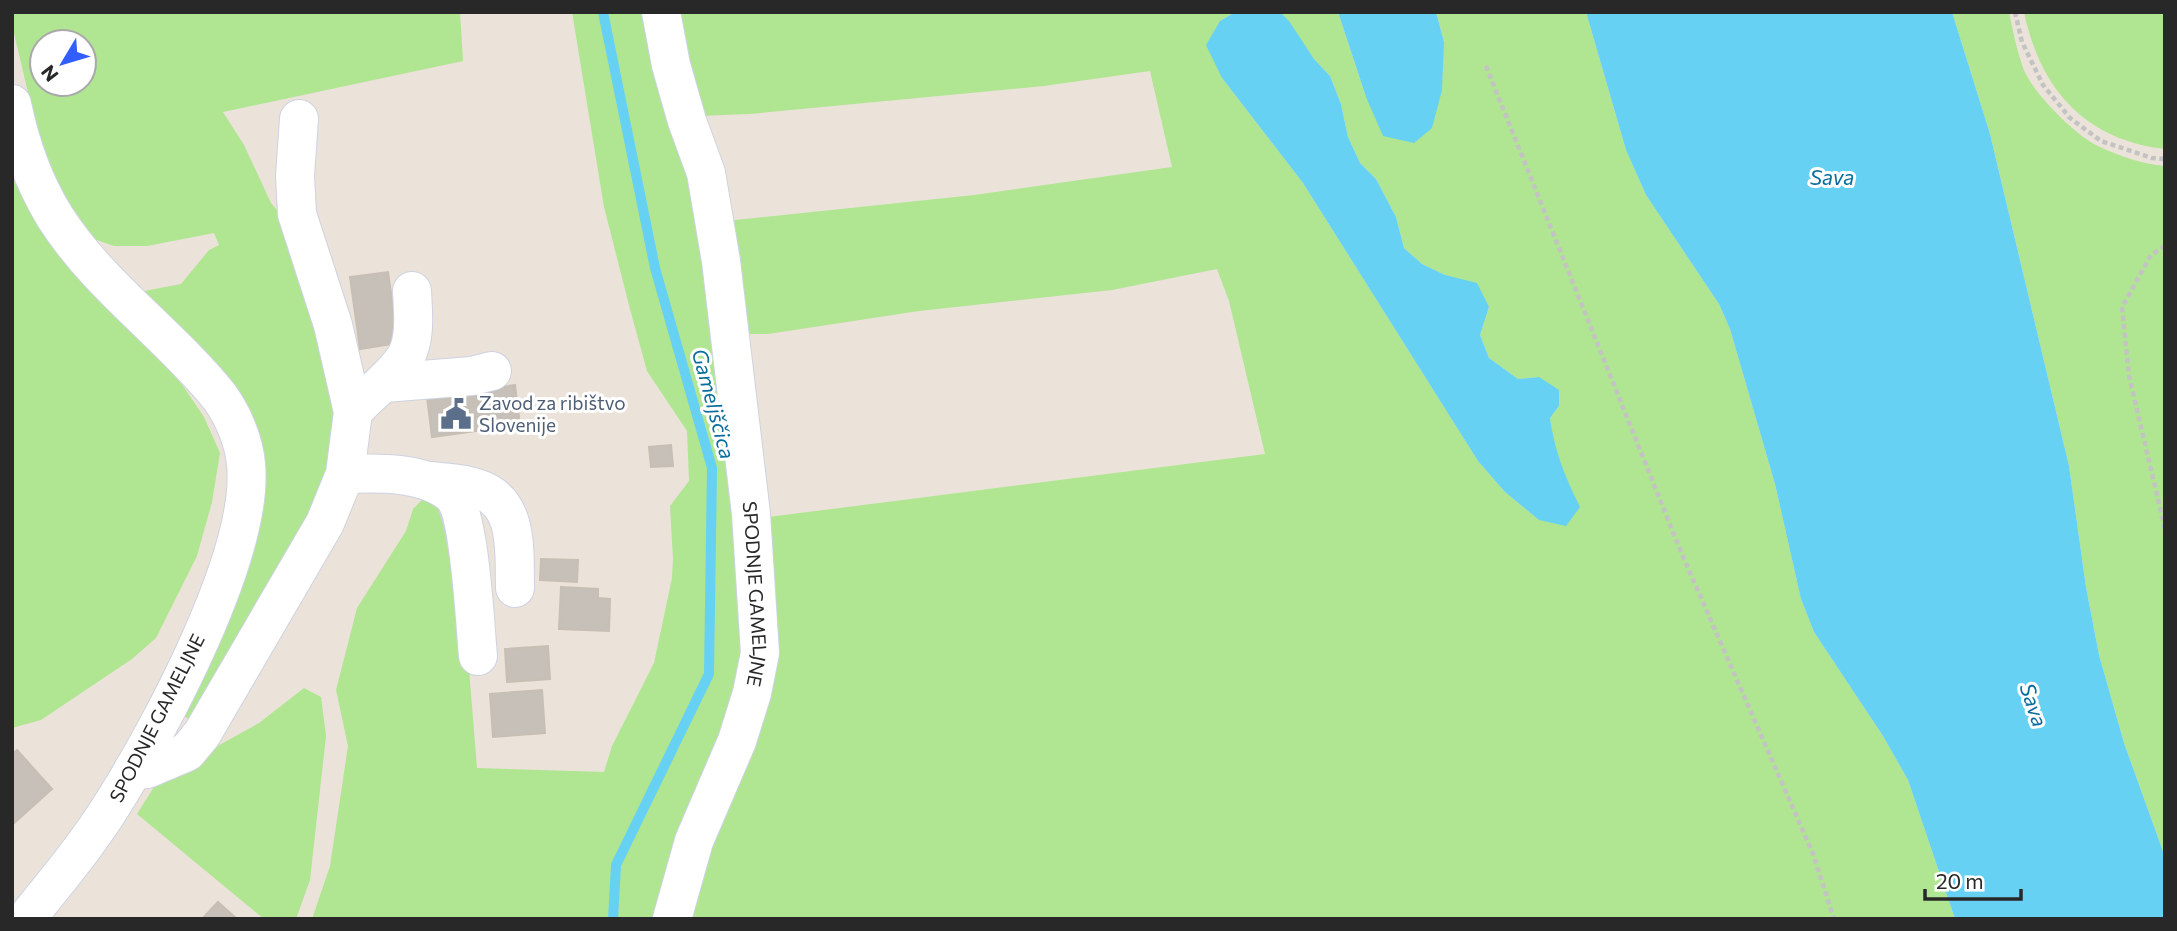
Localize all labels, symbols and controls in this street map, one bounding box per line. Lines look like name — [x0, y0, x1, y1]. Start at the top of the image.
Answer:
north arrow — [28, 28, 98, 98]
text: N — [36, 61, 63, 86]
water label: Sava — [1810, 164, 1854, 189]
water label: Gameljščica — [688, 346, 741, 462]
place label: Zavod za ribištvo Slovenije — [479, 391, 626, 436]
public building icon: Zavod za ribištvo Slovenije — [439, 397, 473, 431]
street label: SPODNJE GAMELJNE — [739, 500, 772, 689]
street label: SPODNJE GAMELJNE — [104, 630, 209, 806]
water label: Sava — [2015, 679, 2053, 730]
scale bar — [1925, 858, 2021, 902]
text: 20 m — [1936, 868, 1984, 893]

